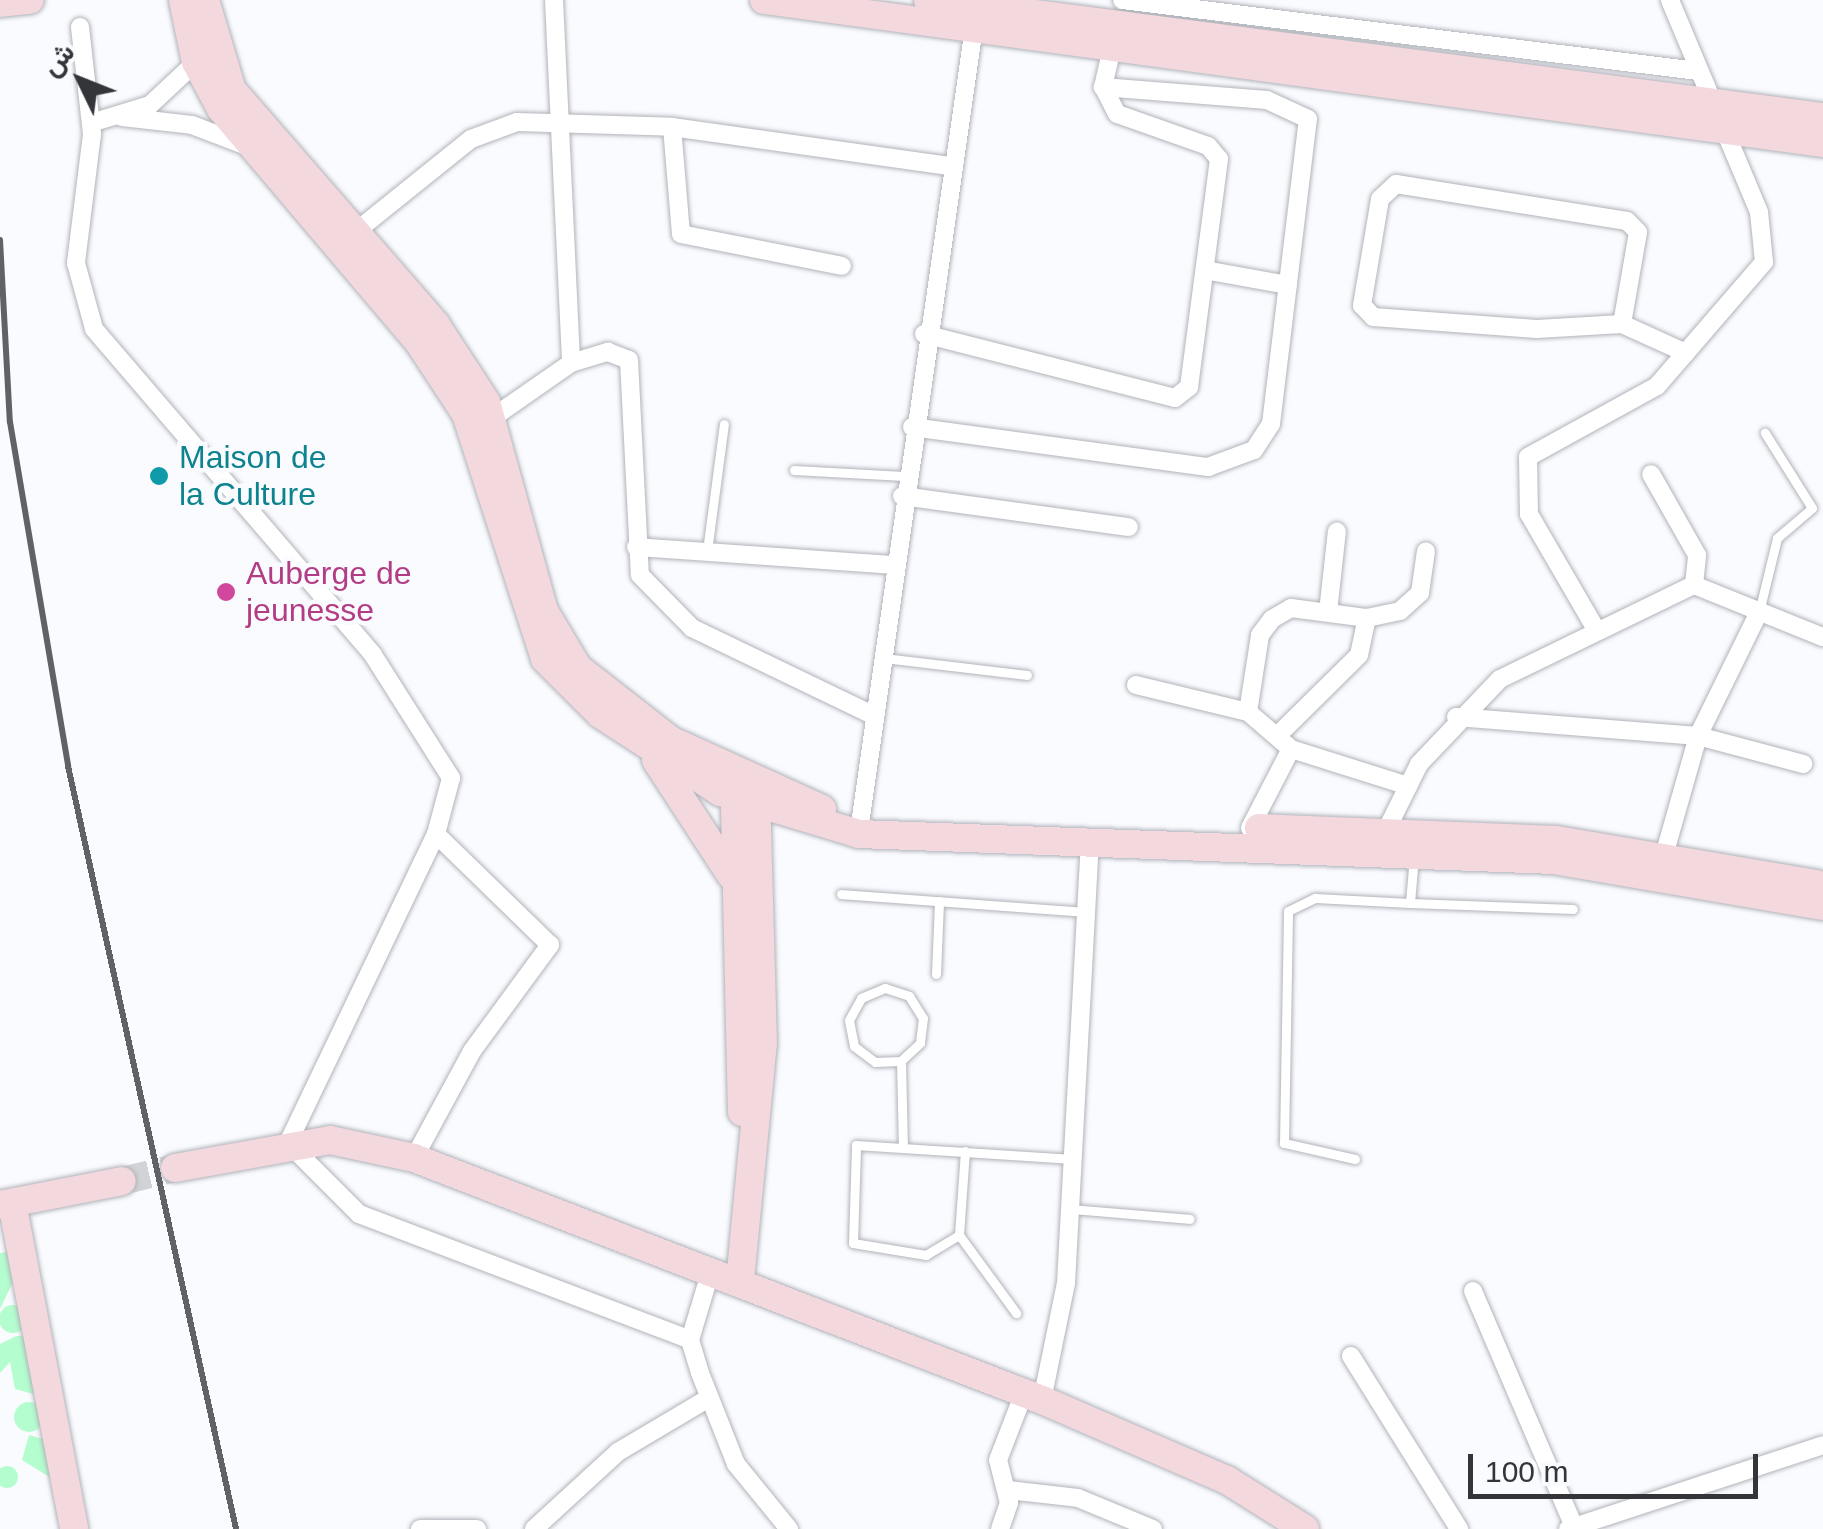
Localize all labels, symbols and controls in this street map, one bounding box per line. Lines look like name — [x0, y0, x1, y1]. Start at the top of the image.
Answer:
north arrow — [30, 30, 130, 130]
text: ش — [35, 36, 81, 82]
place label: Maison de la Culture — [179, 439, 327, 514]
marker: Maison de la Culture — [148, 465, 170, 487]
place label: Auberge de jeunesse — [246, 555, 411, 630]
marker: Auberge de jeunesse — [215, 581, 237, 603]
scale bar — [1473, 1434, 1763, 1496]
text: 100 m — [1485, 1455, 1568, 1488]

